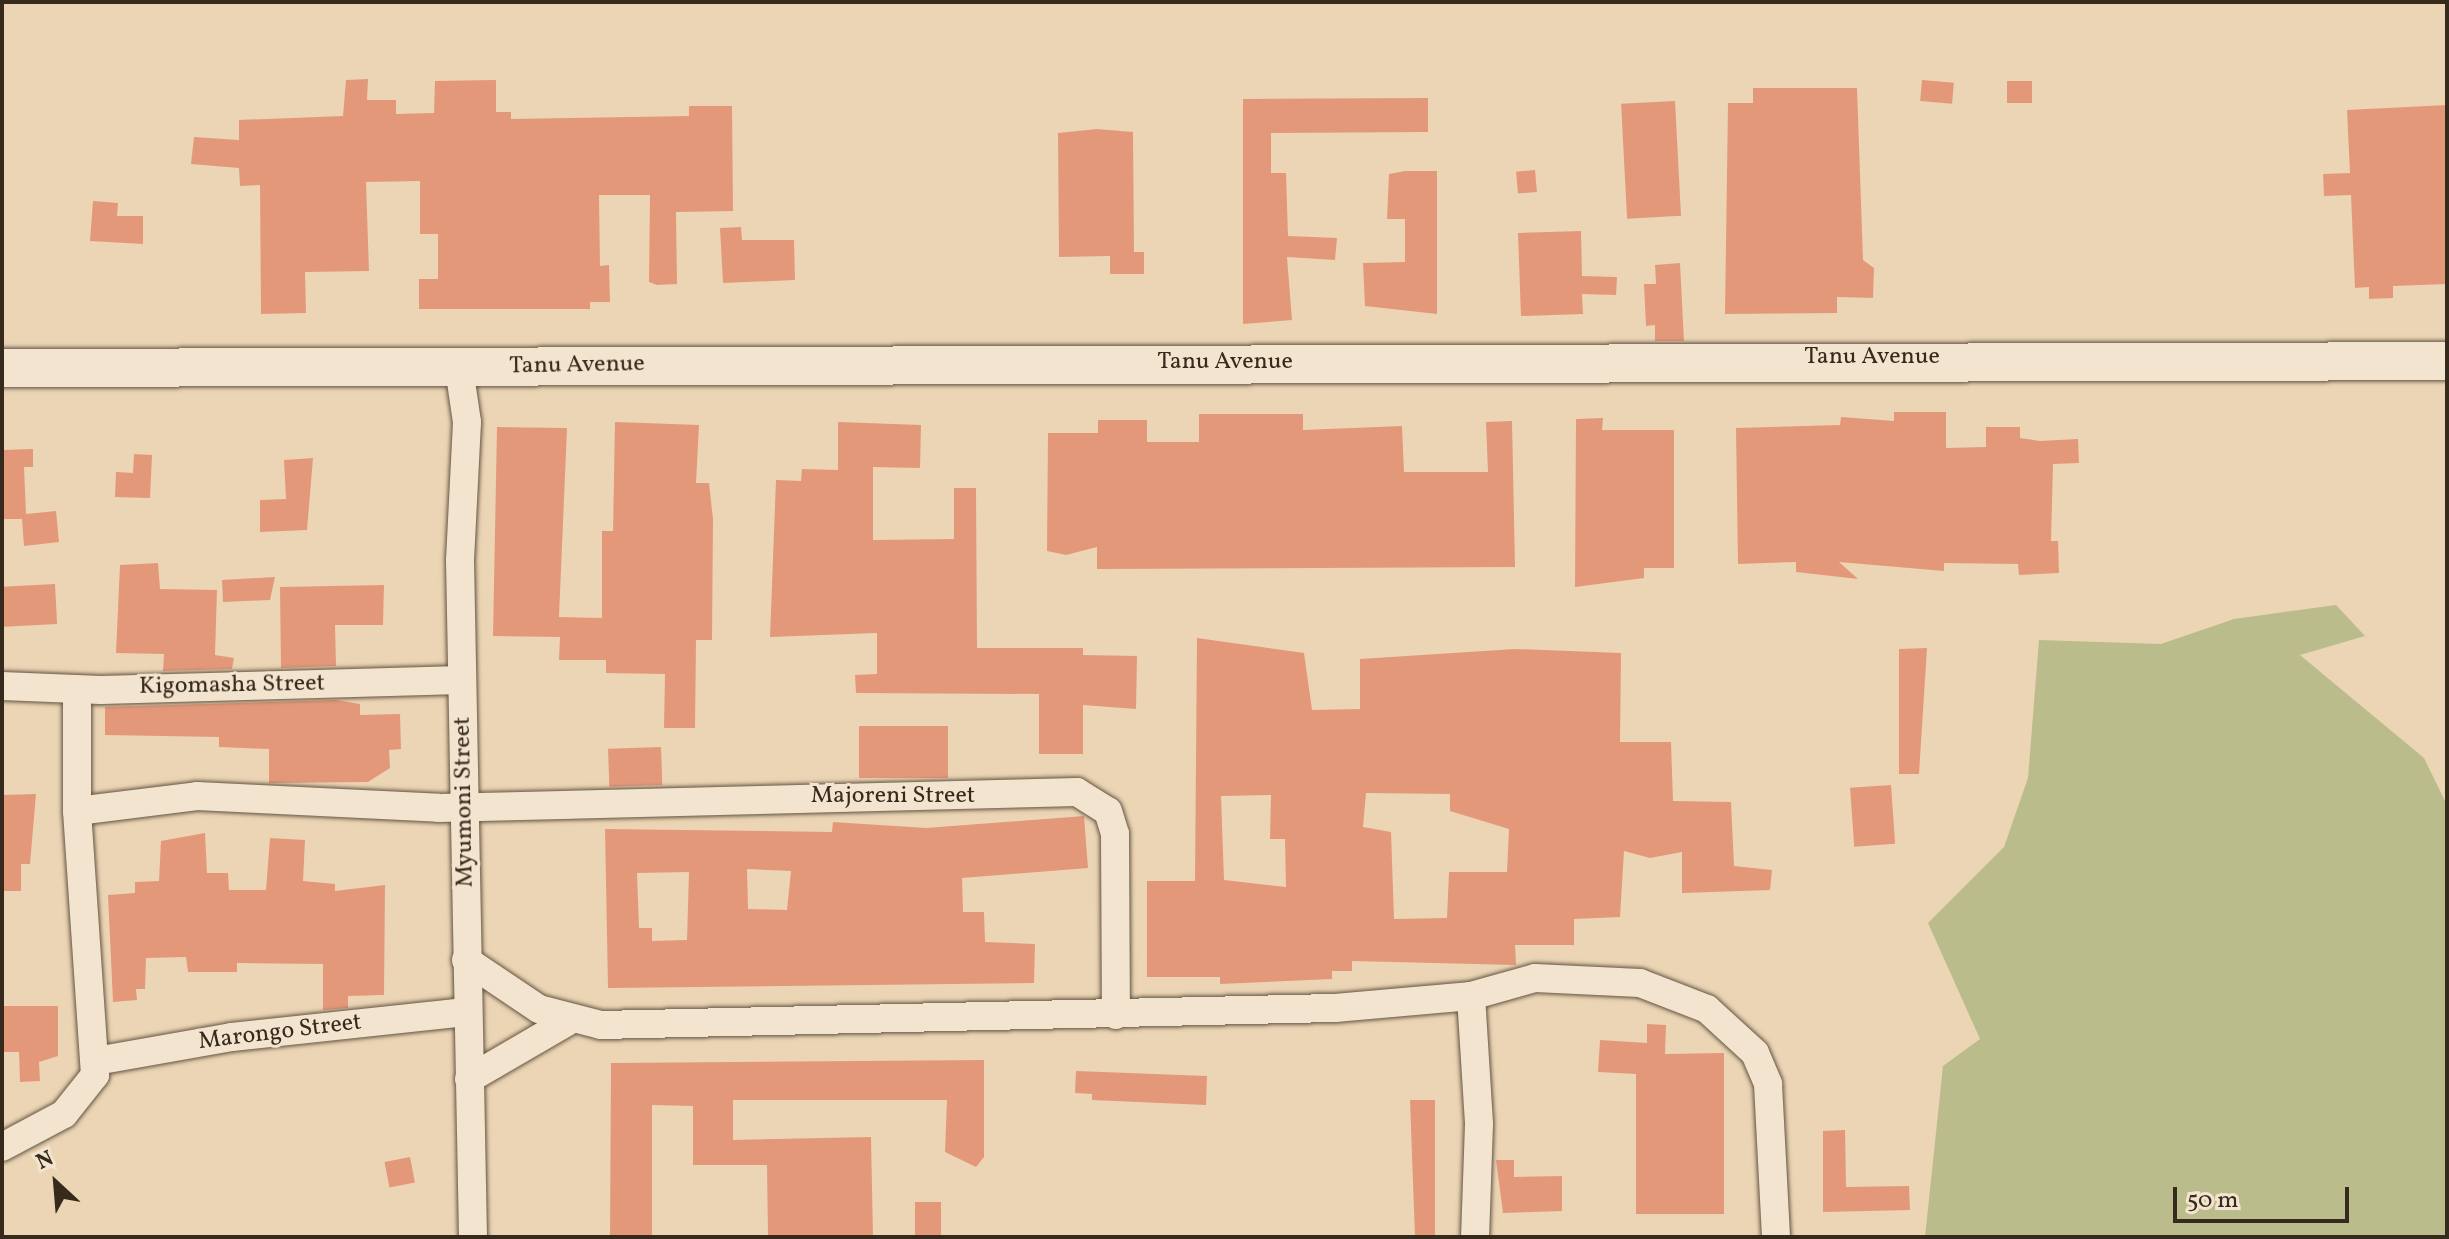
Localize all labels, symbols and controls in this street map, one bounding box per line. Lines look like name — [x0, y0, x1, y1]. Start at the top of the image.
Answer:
street label: Tanu Avenue — [1804, 344, 1940, 372]
street label: Tanu Avenue — [1157, 349, 1293, 377]
street label: Tanu Avenue — [509, 350, 645, 382]
street label: Kigomasha Street — [139, 670, 325, 702]
street label: Myumoni Street — [449, 716, 481, 888]
street label: Majoreni Street — [811, 783, 975, 811]
street label: Marongo Street — [197, 1009, 363, 1057]
north arrow — [16, 1143, 96, 1223]
text: N — [31, 1144, 59, 1178]
scale bar — [2177, 1171, 2353, 1221]
text: 50 m — [2187, 1184, 2239, 1218]

